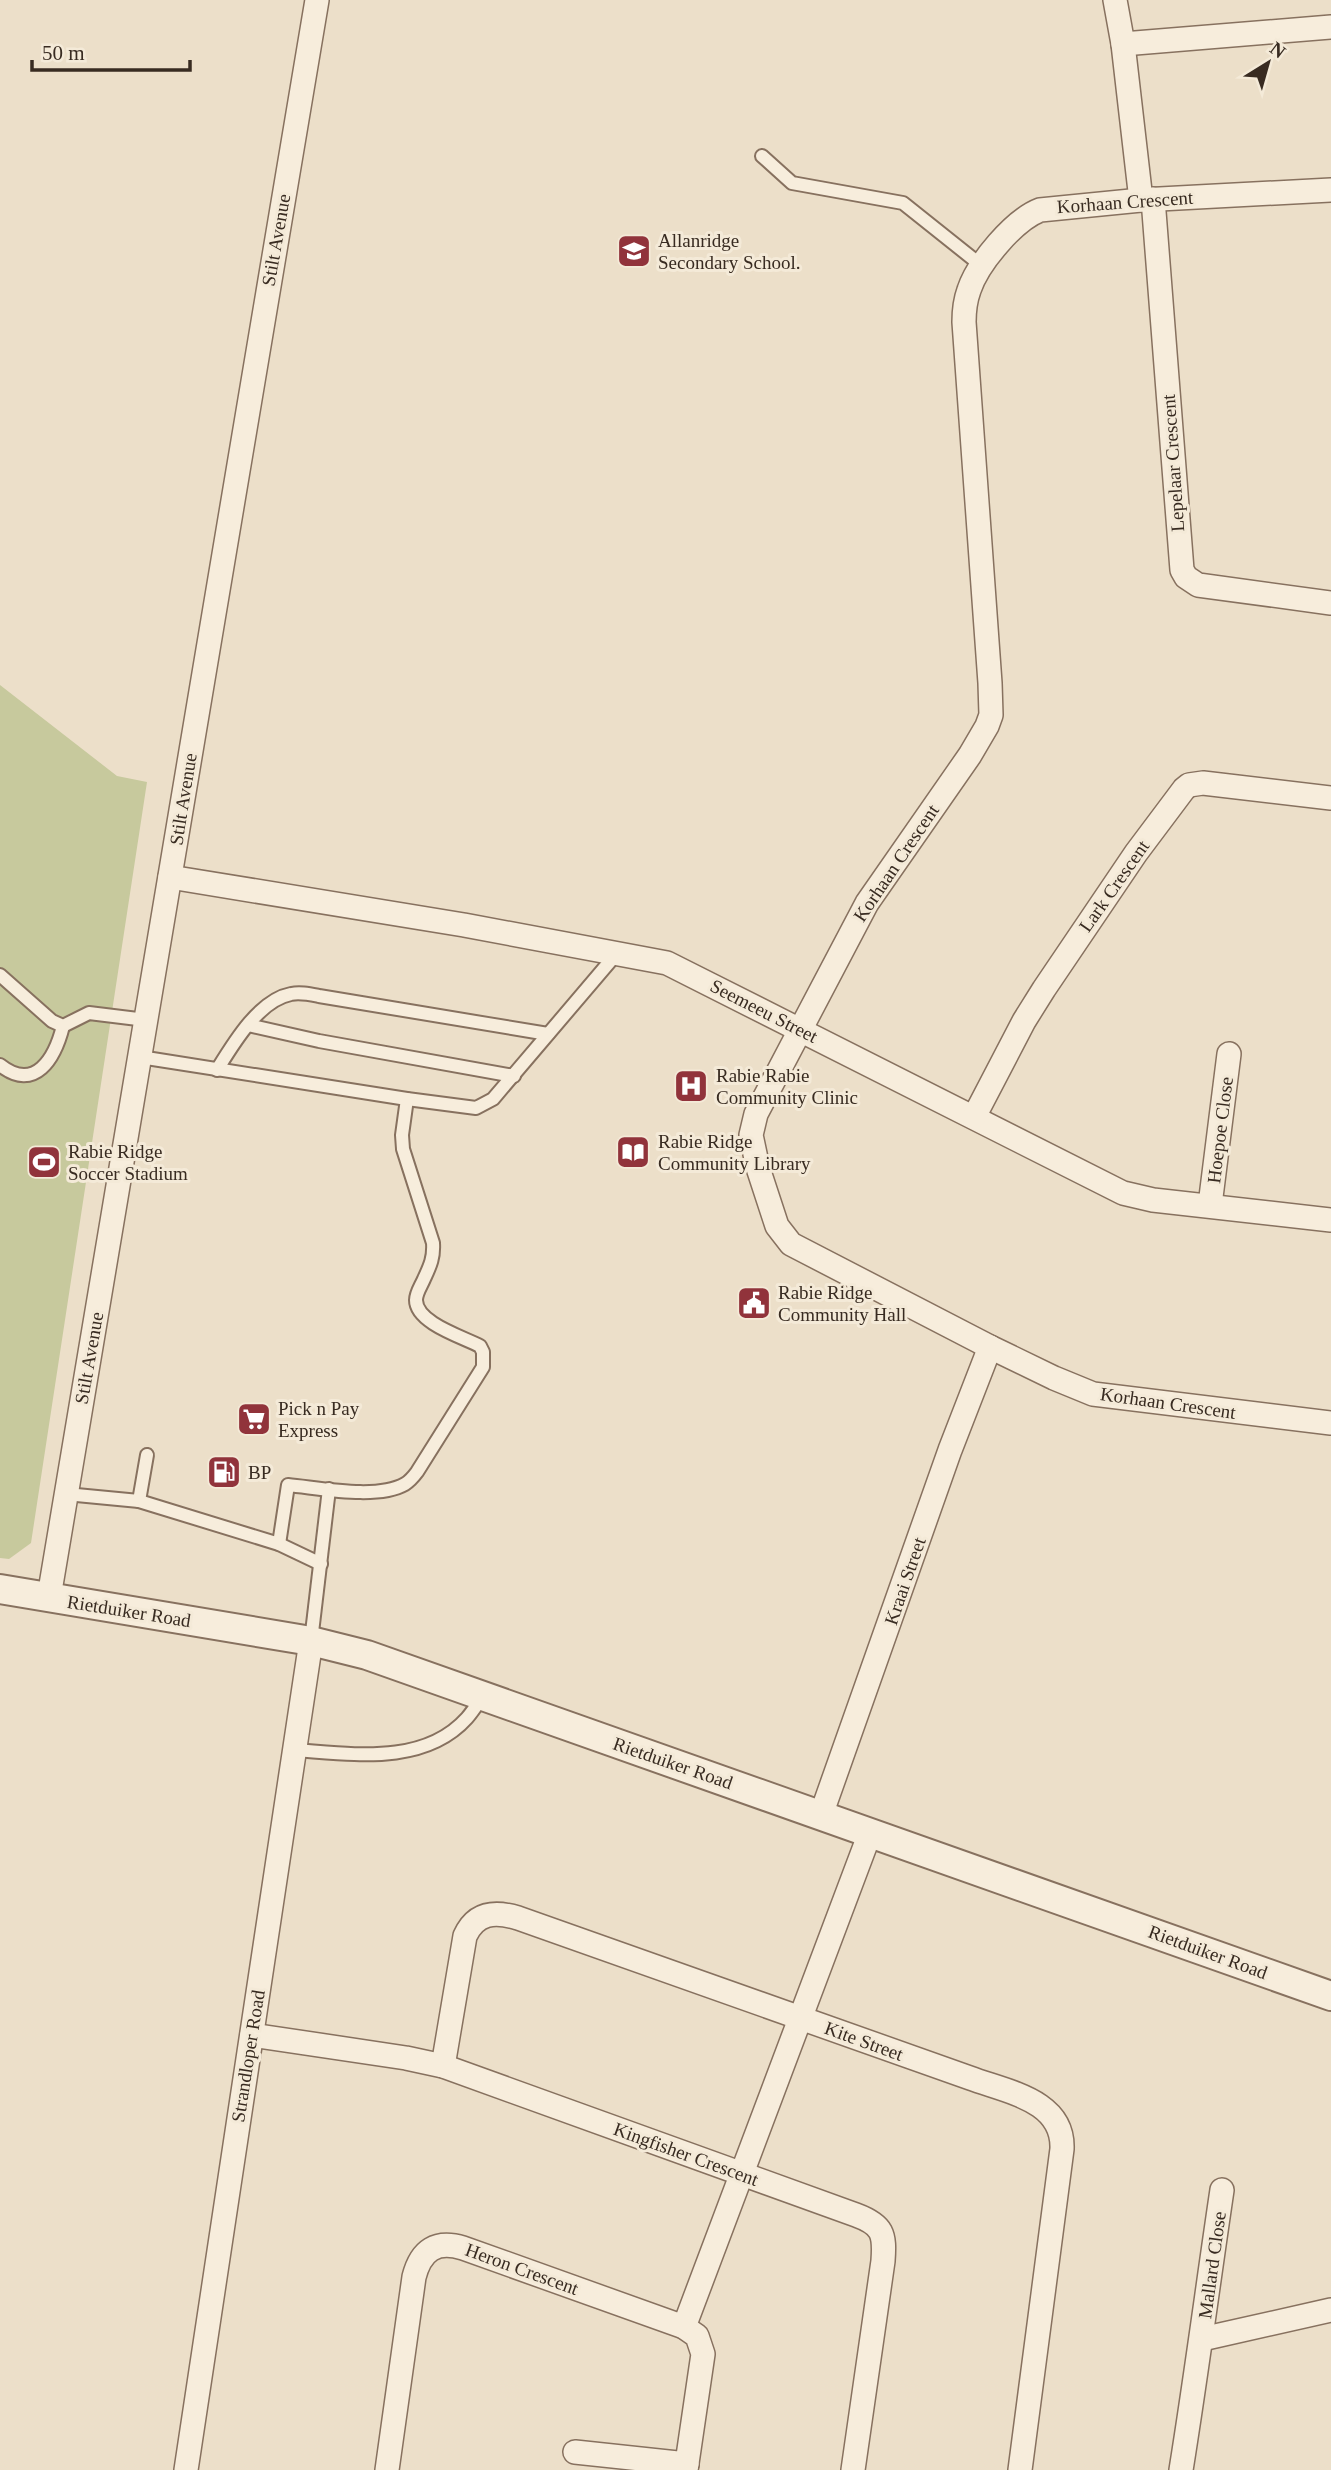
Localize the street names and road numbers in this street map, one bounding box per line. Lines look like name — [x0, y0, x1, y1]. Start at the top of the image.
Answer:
street label: Korhaan Crescent — [1056, 187, 1195, 217]
street label: Stilt Avenue — [258, 192, 294, 288]
street label: Lepelaar Crescent — [1158, 393, 1188, 532]
street label: Stilt Avenue — [165, 751, 201, 847]
street label: Korhaan Crescent — [849, 800, 943, 926]
street label: Lark Crescent — [1075, 836, 1154, 936]
street label: Seemeeu Street — [707, 975, 822, 1047]
street label: Hoepoe Close — [1203, 1076, 1237, 1184]
street label: Stilt Avenue — [71, 1310, 107, 1406]
street label: Korhaan Crescent — [1099, 1383, 1238, 1423]
street label: Kraai Street — [880, 1534, 930, 1628]
street label: Rietduiker Road — [66, 1591, 193, 1631]
street label: Rietduiker Road — [610, 1733, 736, 1793]
street label: Rietduiker Road — [1146, 1921, 1271, 1983]
street label: Strandloper Road — [227, 1988, 269, 2124]
street label: Kite Street — [822, 2017, 907, 2065]
street label: Kingfisher Crescent — [611, 2118, 762, 2190]
street label: Mallard Close — [1194, 2210, 1230, 2320]
street label: Heron Crescent — [463, 2239, 582, 2299]

